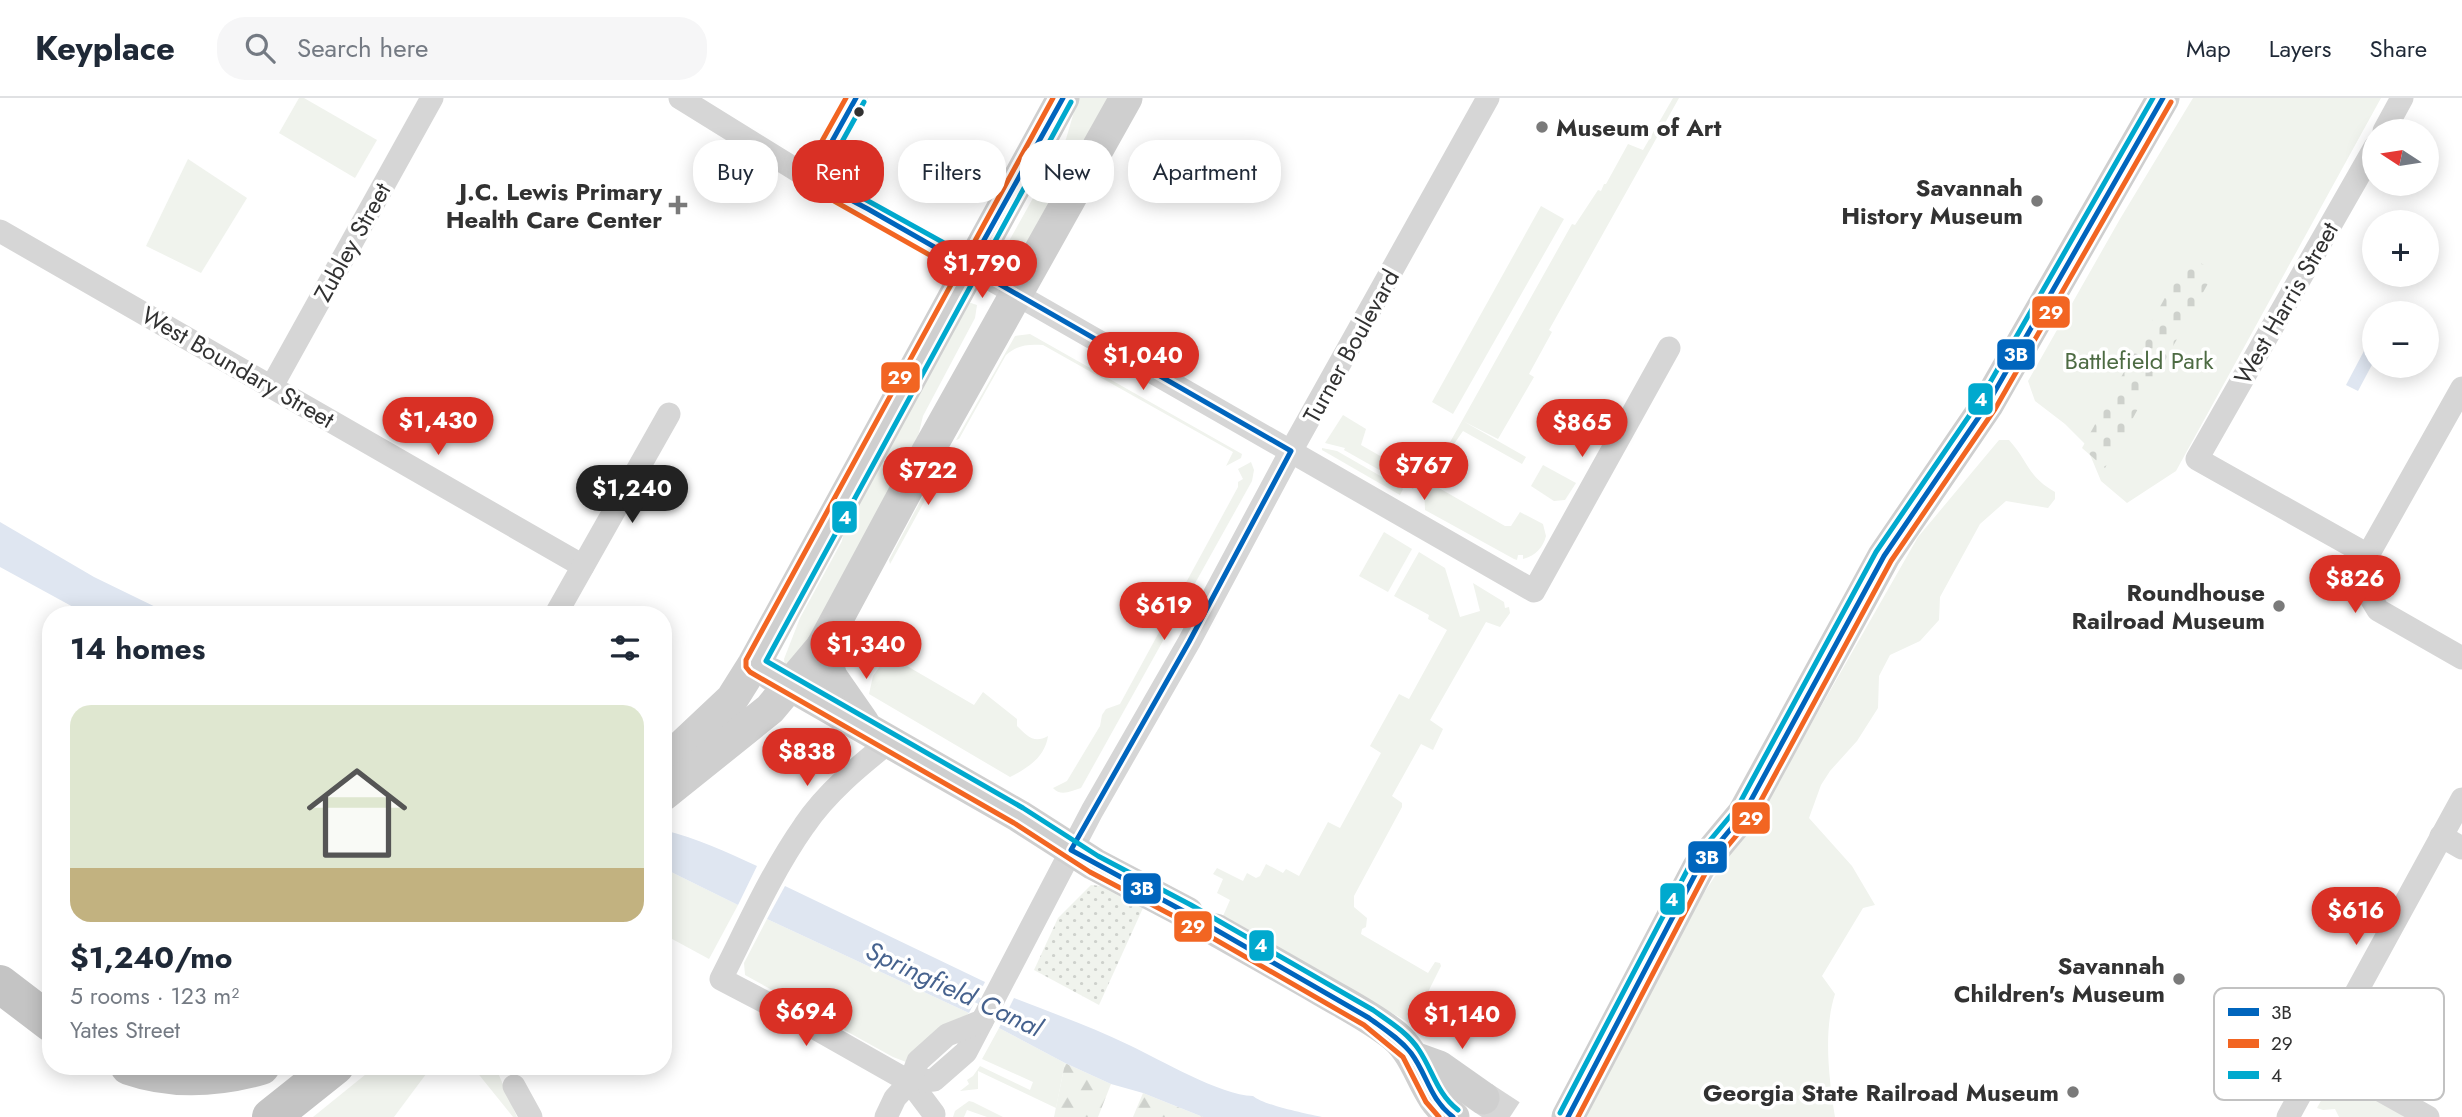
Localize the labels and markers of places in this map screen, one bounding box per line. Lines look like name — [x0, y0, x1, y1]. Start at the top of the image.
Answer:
unlabelled marker — [852, 105, 866, 119]
place label: Museum of Art — [1556, 110, 1722, 145]
marker: Museum of Art — [1534, 119, 1550, 135]
place label: Savannah History Museum — [1841, 170, 2023, 233]
place label: J.C. Lewis Primary Health Care Center — [446, 174, 662, 237]
marker: Savannah History Museum — [2029, 193, 2045, 209]
marker: J.C. Lewis Primary Health Care Center — [668, 195, 688, 215]
pin: $1,790 — [925, 240, 1039, 300]
pin: $1,040 — [1086, 332, 1200, 392]
pin: $1,430 — [381, 398, 495, 457]
pin: $865 — [1541, 400, 1623, 459]
pin: $767 — [1383, 442, 1465, 502]
pin: $722 — [887, 448, 969, 507]
pin: $1,240 — [575, 466, 689, 525]
pin: $826 — [2314, 556, 2396, 615]
place label: Roundhouse Railroad Museum — [2071, 575, 2265, 638]
pin: $619 — [1123, 582, 1205, 642]
marker: Roundhouse Railroad Museum — [2271, 598, 2287, 614]
pin: $1,340 — [809, 622, 923, 681]
pin: $838 — [766, 728, 848, 788]
pin: $616 — [2315, 888, 2397, 947]
place label: Savannah Children's Museum — [1954, 948, 2165, 1011]
marker: Savannah Children's Museum — [2171, 971, 2187, 987]
pin: $694 — [765, 988, 847, 1048]
pin: $1,140 — [1405, 992, 1519, 1051]
place label: Georgia State Railroad Museum — [1703, 1075, 2059, 1110]
marker: Georgia State Railroad Museum — [2065, 1084, 2081, 1100]

